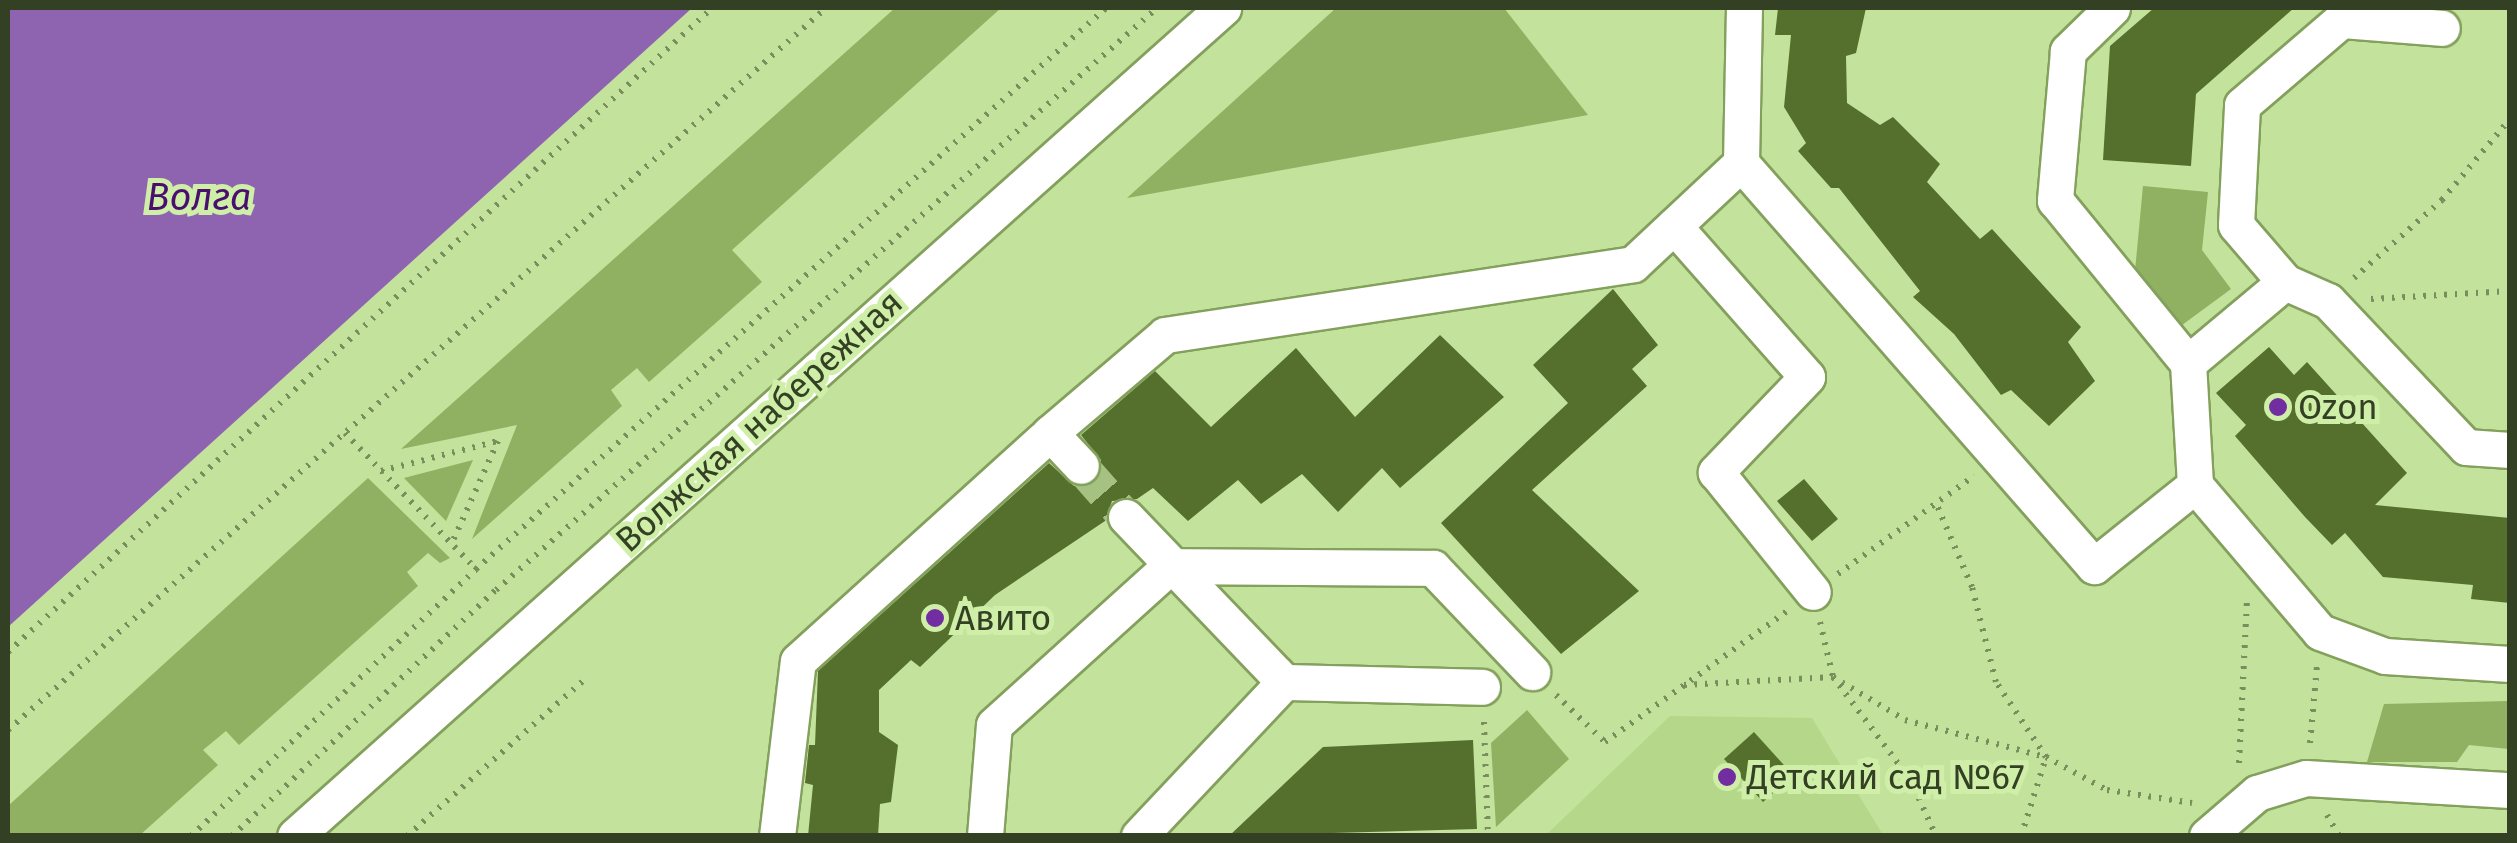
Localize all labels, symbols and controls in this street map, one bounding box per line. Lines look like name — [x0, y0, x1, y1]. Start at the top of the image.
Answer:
water label: Волга — [147, 175, 251, 221]
street label: Волжская набережная — [607, 281, 911, 561]
place label: Ozon — [2298, 386, 2378, 428]
marker: Ozon — [2267, 396, 2289, 418]
place label: Авито — [955, 597, 1051, 639]
marker: Авито — [924, 607, 946, 629]
place label: Детский сад №67 — [1747, 756, 2024, 798]
marker: Детский сад №67 — [1716, 766, 1738, 788]

